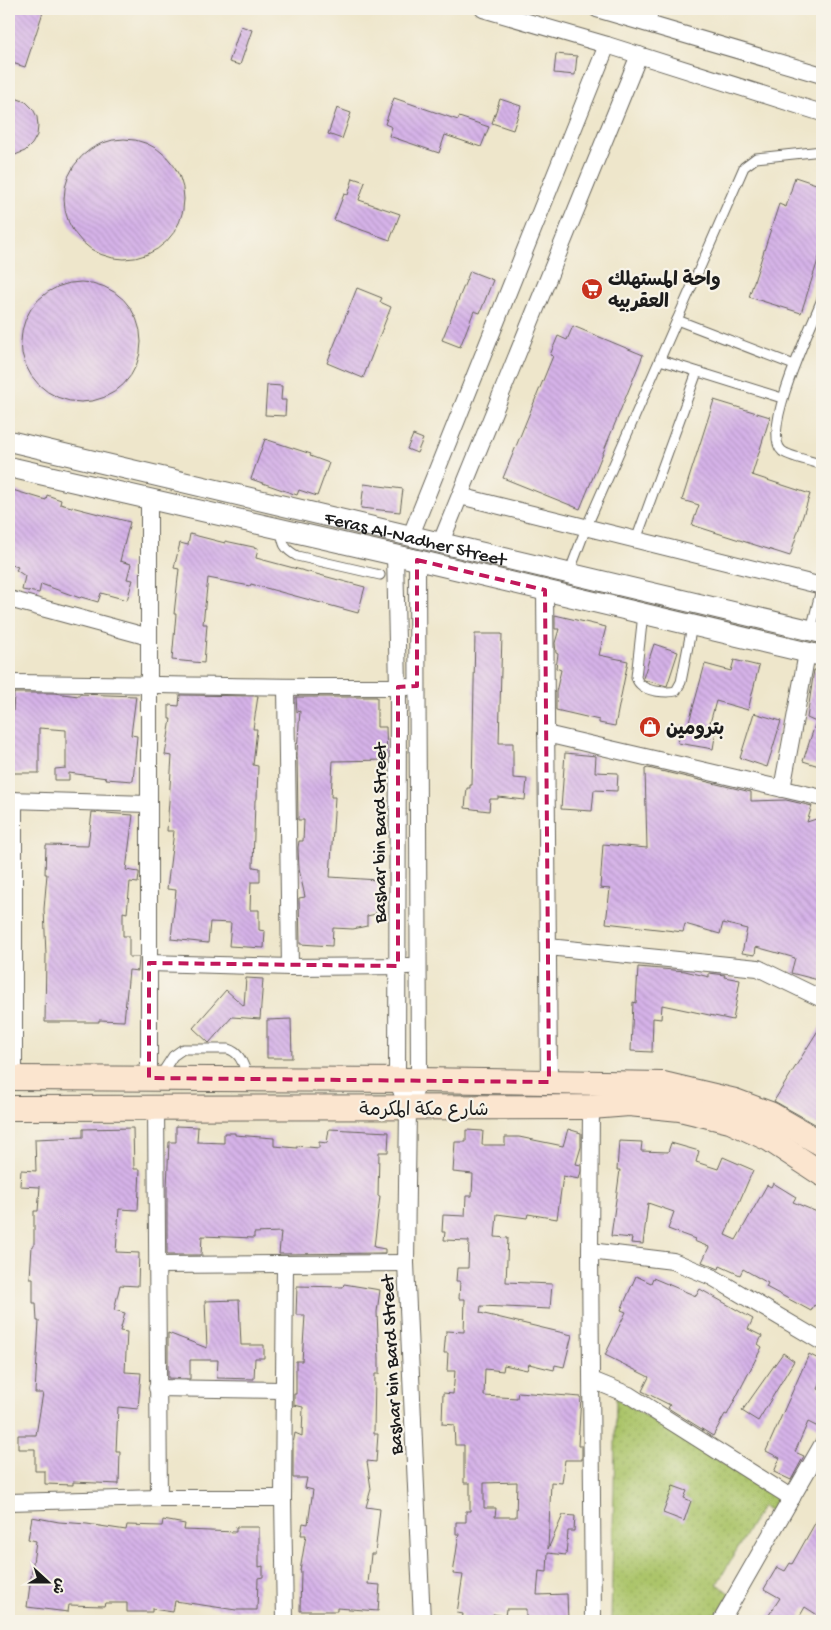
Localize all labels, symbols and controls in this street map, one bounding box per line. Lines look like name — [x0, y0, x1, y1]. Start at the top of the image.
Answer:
place label: واحة المستهلك العقربيه — [608, 269, 721, 315]
supermarket icon: واحة المستهلك العقربيه — [580, 277, 604, 301]
street label: Feras Al-Nadher Street — [321, 508, 510, 574]
shop icon: بترومين — [638, 715, 662, 739]
place label: بترومين — [666, 719, 724, 742]
street label: Bashar bin Bard Street — [370, 741, 393, 924]
street label: شارع مكة المكرمة — [359, 1100, 489, 1123]
street label: Bashar bin Bard Street — [377, 1272, 410, 1456]
north arrow — [22, 1558, 72, 1608]
text: ش — [47, 1576, 68, 1596]

